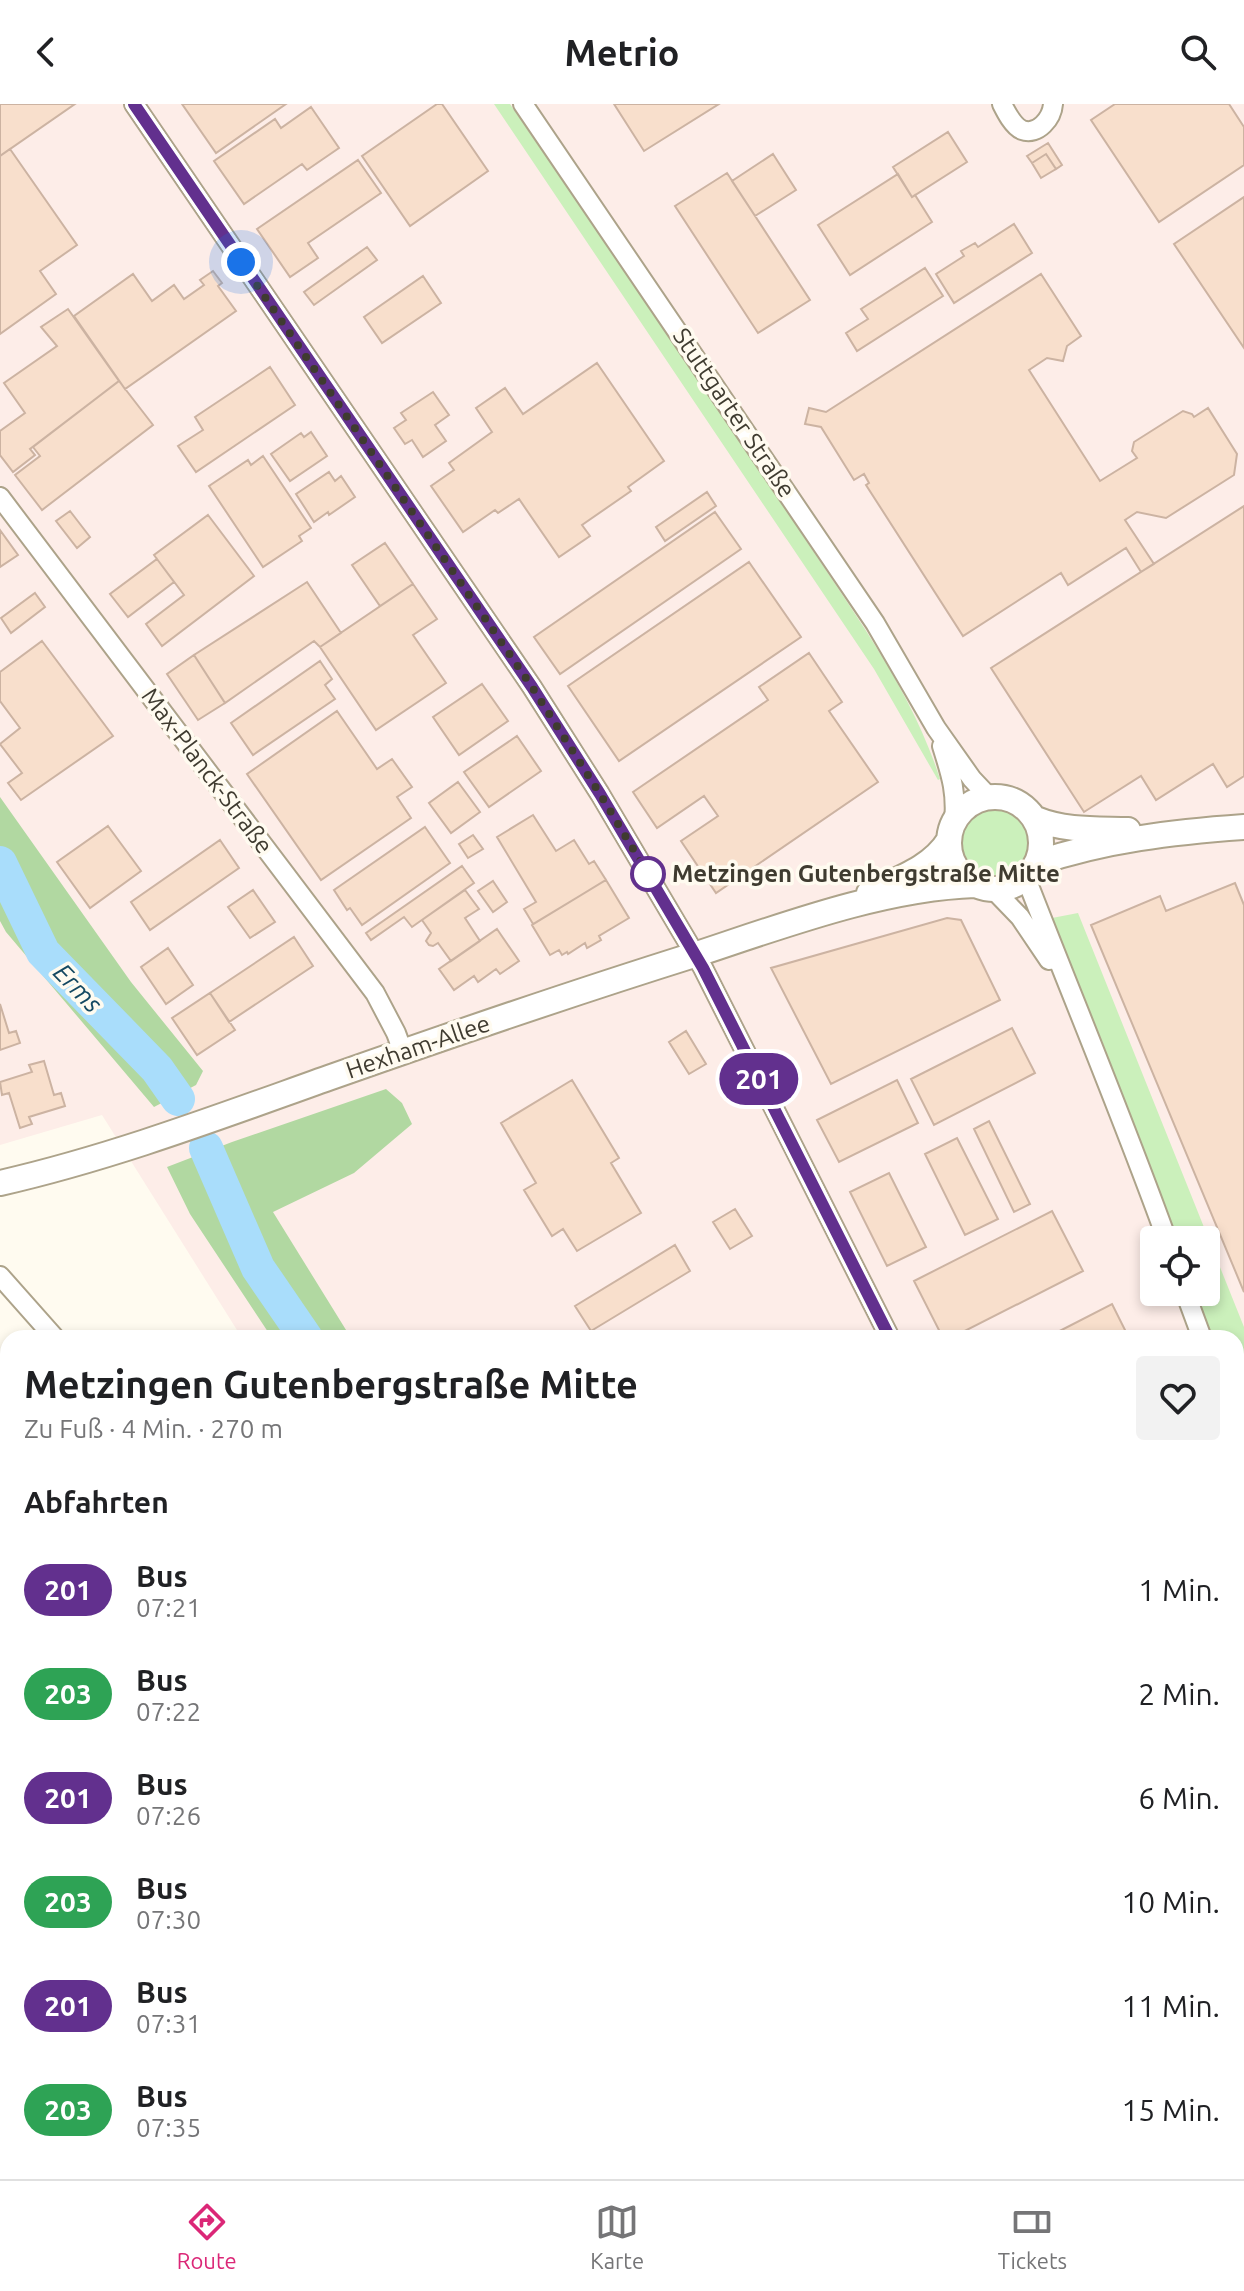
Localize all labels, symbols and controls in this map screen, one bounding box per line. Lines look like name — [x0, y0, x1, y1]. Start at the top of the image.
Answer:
icon: back — [24, 30, 68, 74]
icon: search — [1176, 30, 1220, 74]
text: Metrio — [565, 32, 679, 73]
your location — [221, 242, 261, 282]
street label: Stuttgarter Straße — [668, 323, 801, 502]
street label: Max-Planck-Straße — [136, 683, 278, 859]
marker: Metzingen Gutenbergstraße Mitte — [631, 857, 665, 891]
place label: Metzingen Gutenbergstraße Mitte — [672, 860, 1060, 887]
water label: Erms — [48, 957, 109, 1018]
street label: Hexham-Allee — [342, 1009, 493, 1084]
line badge: 201 — [713, 1053, 805, 1105]
text: 201 — [735, 1063, 783, 1094]
map controls — [1140, 1226, 1220, 1306]
button: locate — [1140, 1226, 1220, 1306]
button: heart — [1136, 1356, 1220, 1440]
text: Metzingen Gutenbergstraße Mitte — [24, 1363, 638, 1405]
text: Zu Fuß · 4 Min. · 270 m — [24, 1414, 283, 1443]
text: Abfahrten — [24, 1485, 169, 1519]
text: Bus — [136, 1559, 188, 1593]
text: 1 Min. — [1138, 1573, 1220, 1607]
text: 201 — [44, 1574, 92, 1605]
text: 07:21 — [136, 1593, 201, 1622]
text: Bus — [136, 1663, 188, 1697]
text: 2 Min. — [1138, 1677, 1220, 1711]
text: 203 — [44, 1678, 92, 1709]
text: 07:22 — [136, 1697, 201, 1726]
text: Bus — [136, 1767, 188, 1801]
text: 6 Min. — [1138, 1781, 1220, 1815]
text: 201 — [44, 1782, 92, 1813]
text: 07:26 — [136, 1801, 201, 1830]
text: Bus — [136, 1871, 188, 1905]
text: 10 Min. — [1121, 1885, 1220, 1919]
text: 203 — [44, 1886, 92, 1917]
text: 07:30 — [136, 1905, 201, 1934]
text: Bus — [136, 1975, 188, 2009]
text: 11 Min. — [1121, 1989, 1220, 2023]
text: 201 — [44, 1990, 92, 2021]
text: 07:31 — [136, 2009, 201, 2038]
text: Bus — [136, 2079, 188, 2113]
text: 15 Min. — [1121, 2093, 1220, 2127]
text: 203 — [44, 2094, 92, 2125]
text: 07:35 — [136, 2113, 201, 2142]
tab: Route — [177, 2200, 237, 2273]
tab: Karte — [590, 2200, 644, 2273]
tab: Tickets — [998, 2200, 1067, 2273]

